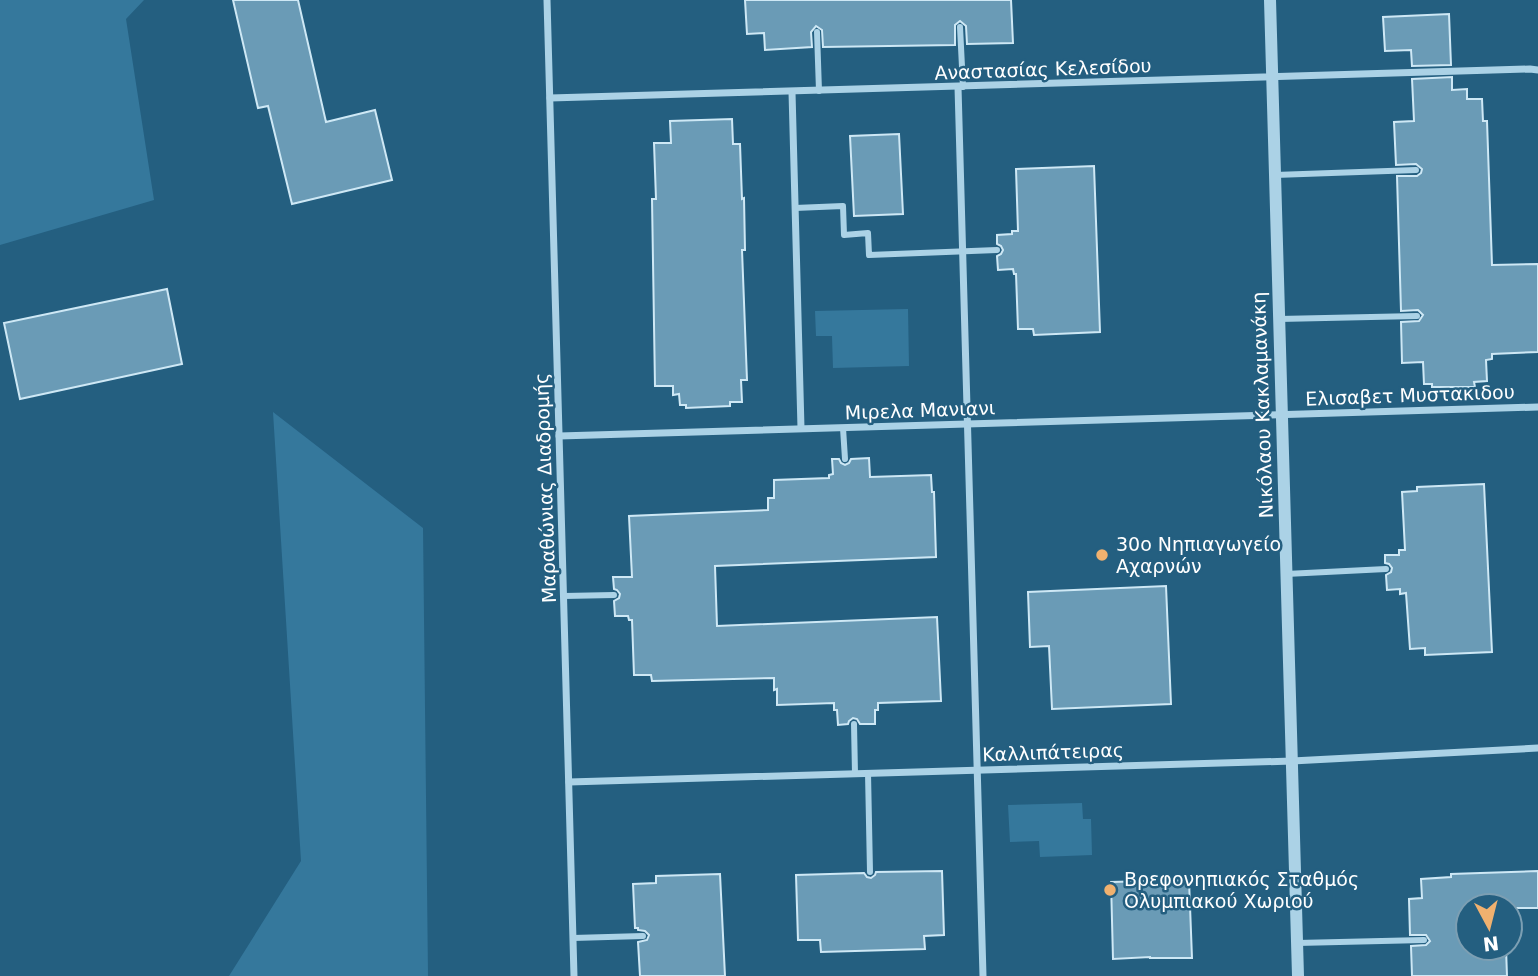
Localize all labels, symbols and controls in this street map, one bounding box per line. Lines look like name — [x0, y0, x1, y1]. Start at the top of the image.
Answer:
street label: Αναστασίας Κελεσίδου — [934, 54, 1152, 84]
street label: Νικόλαου Κακλαμανάκη — [1247, 291, 1277, 519]
street label: Μαραθώνιας Διαδρομής — [530, 373, 560, 603]
street label: Ελισαβετ Μυστακιδου — [1305, 380, 1515, 410]
street label: Μιρελα Μανιανι — [844, 396, 996, 424]
place label: 30ο Νηπιαγωγείο Αχαρνών — [1116, 533, 1281, 577]
marker: 30ο Νηπιαγωγείο Αχαρνών — [1094, 547, 1110, 563]
street label: Καλλιπάτειρας — [982, 739, 1124, 765]
place label: Βρεφονηπιακός Σταθμός Ολυμπιακού Χωριού — [1124, 868, 1359, 912]
marker: Βρεφονηπιακός Σταθμός Ολυμπιακού Χωριού — [1102, 882, 1118, 898]
north arrow — [1454, 892, 1524, 962]
text: N — [1482, 932, 1500, 956]

